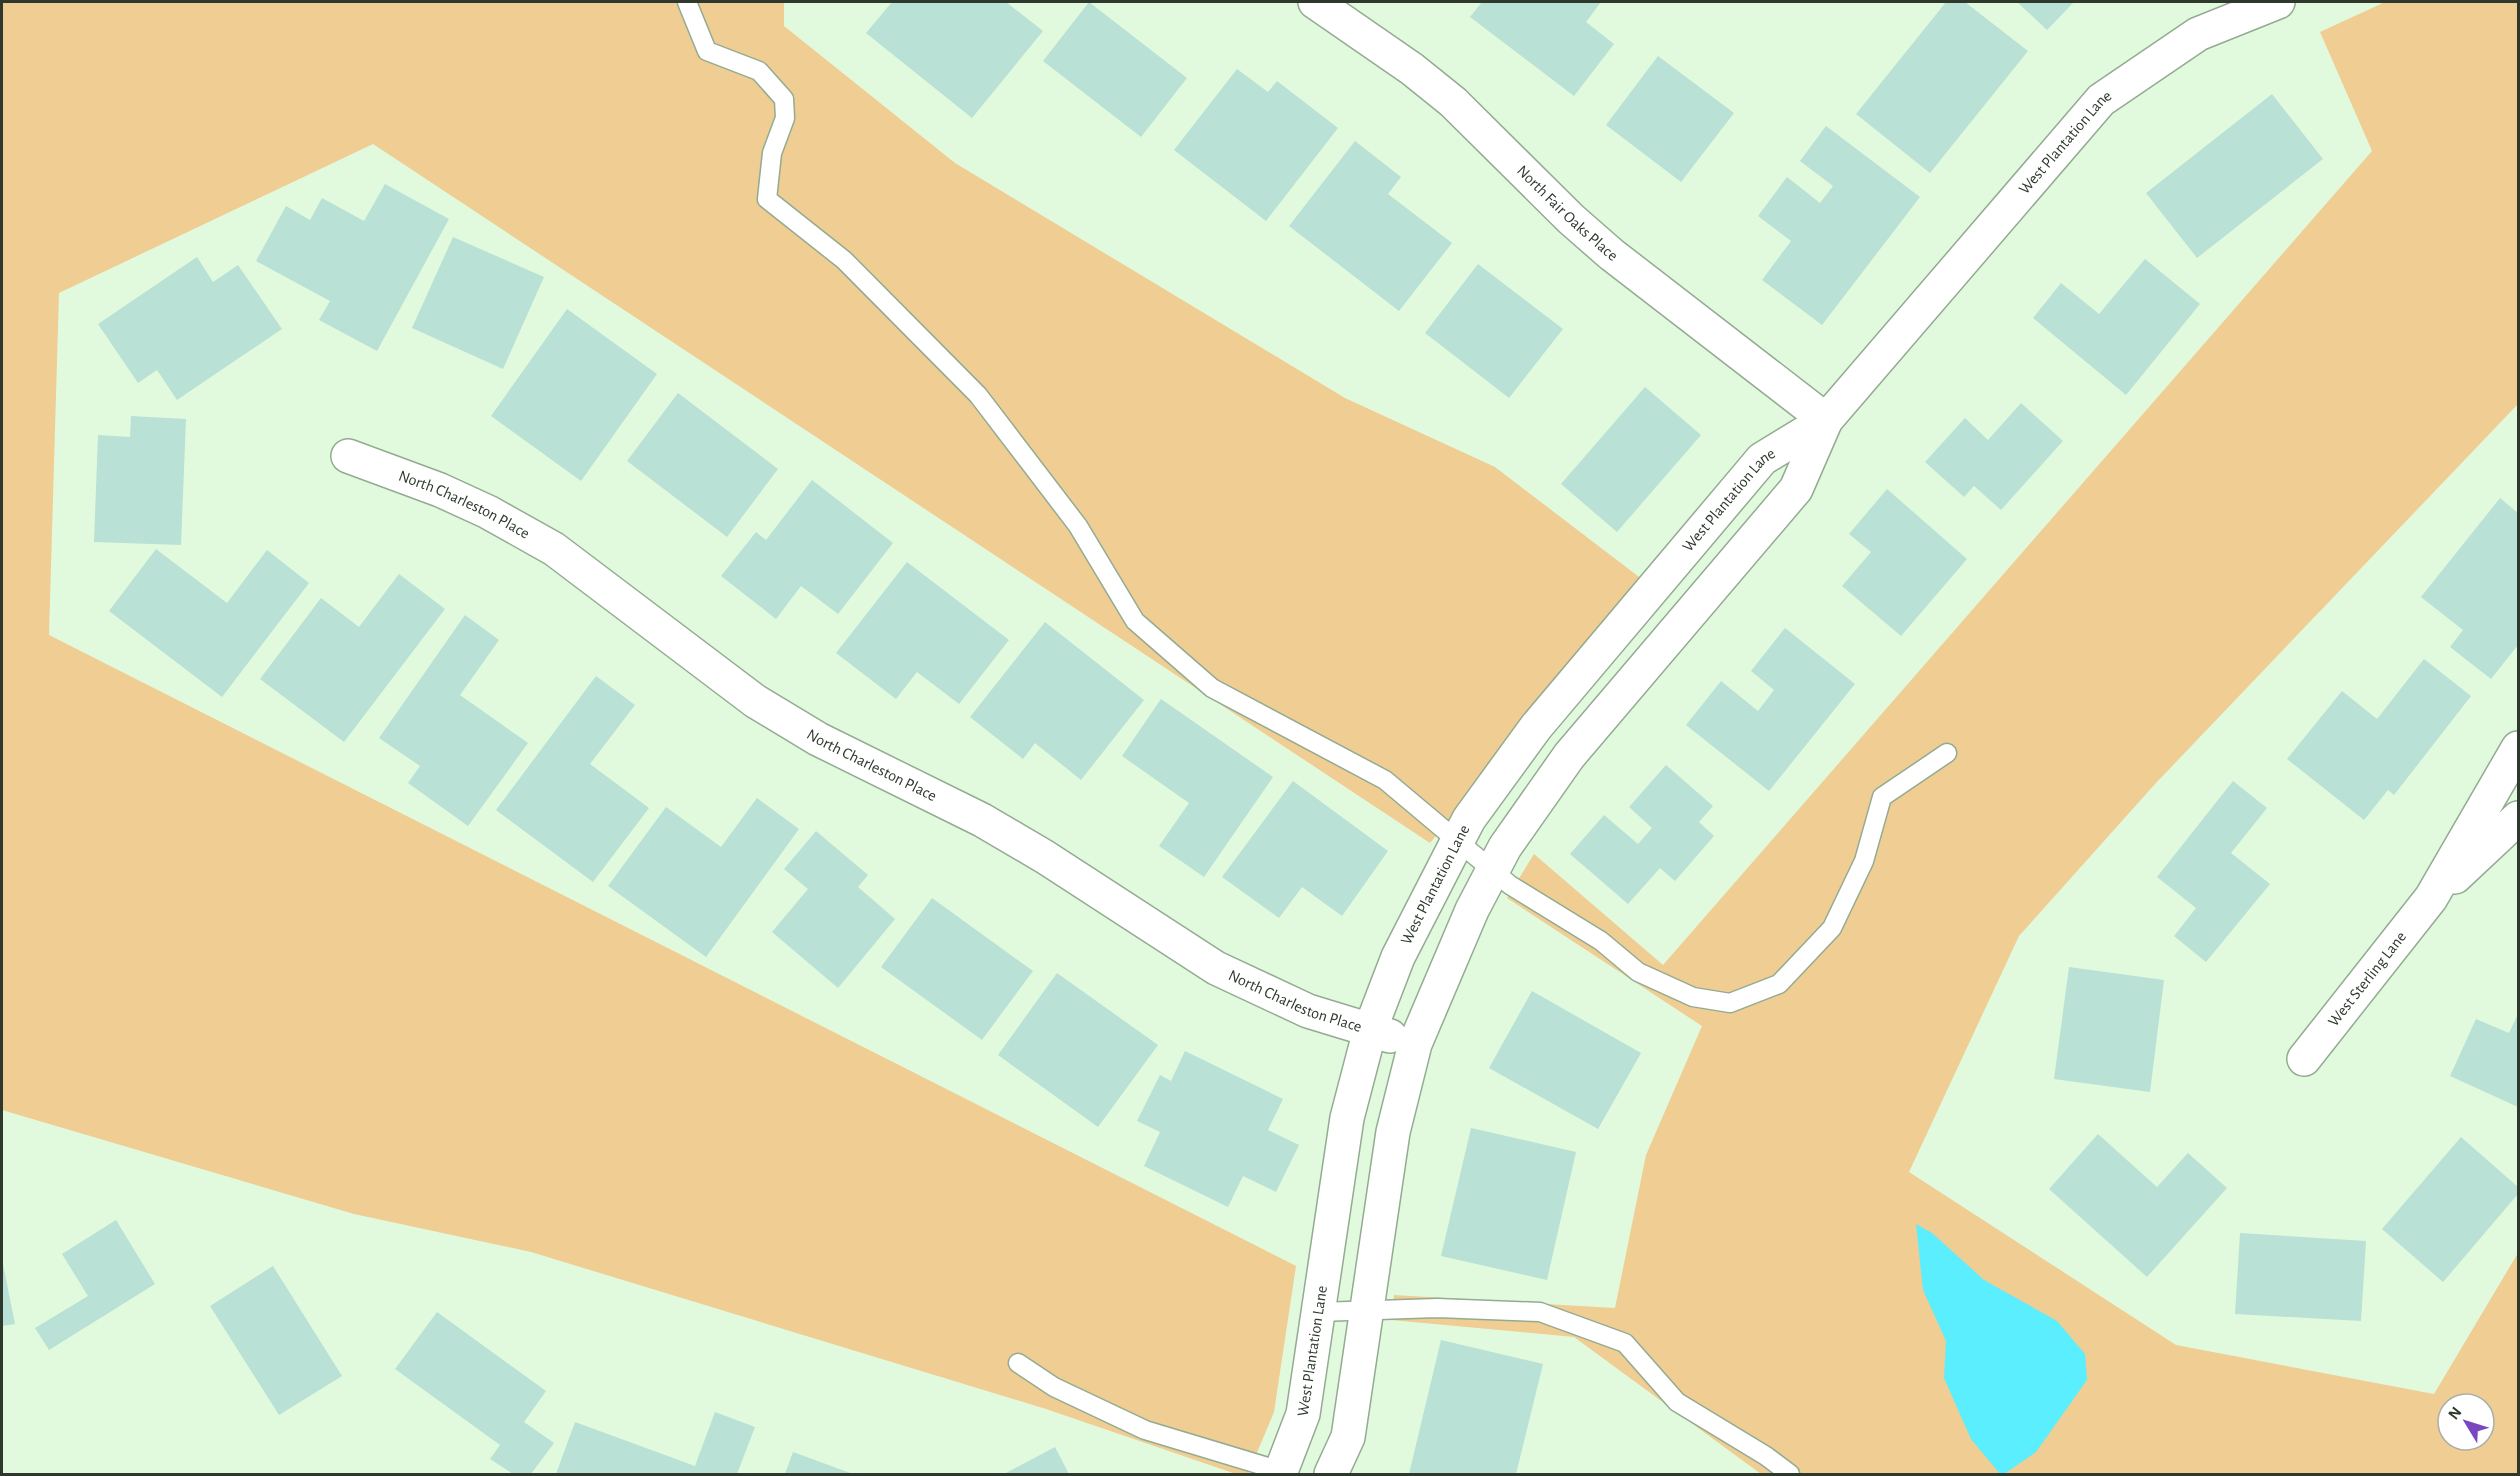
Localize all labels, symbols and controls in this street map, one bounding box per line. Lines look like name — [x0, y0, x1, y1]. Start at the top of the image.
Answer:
street label: West Plantation Lane — [2016, 87, 2114, 197]
street label: North Fair Oaks Place — [1514, 162, 1621, 264]
street label: West Plantation Lane — [1680, 445, 1778, 555]
street label: North Charleston Place — [397, 467, 532, 542]
street label: North Charleston Place — [804, 726, 939, 804]
street label: West Plantation Lane — [1398, 822, 1472, 947]
street label: West Sterling Lane — [2325, 929, 2409, 1029]
street label: North Charleston Place — [1226, 967, 1364, 1035]
street label: West Plantation Lane — [1295, 1284, 1330, 1417]
north arrow — [2436, 1392, 2496, 1452]
text: N — [2445, 1404, 2465, 1423]

